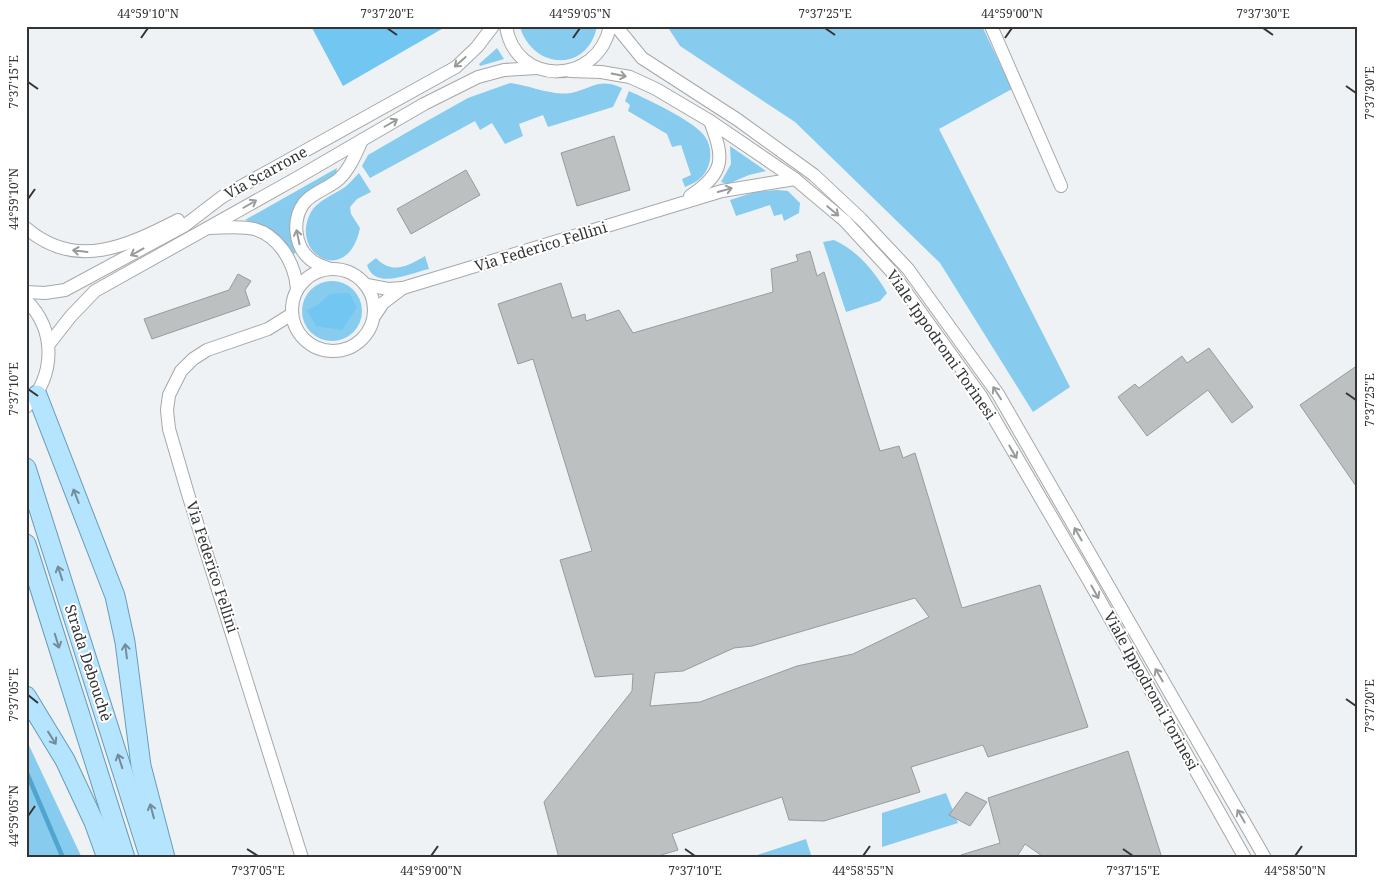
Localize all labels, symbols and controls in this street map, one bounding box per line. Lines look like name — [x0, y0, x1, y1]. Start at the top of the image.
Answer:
text: 44°59'10"N — [117, 5, 179, 22]
text: 7°37'20"E — [360, 5, 414, 22]
text: 44°59'05"N — [549, 5, 611, 22]
text: 7°37'25"E — [798, 5, 852, 22]
text: 44°59'00"N — [981, 5, 1043, 22]
text: 7°37'30"E — [1236, 5, 1290, 22]
text: 7°37'15"E — [5, 55, 22, 109]
one-way arrow — [454, 57, 467, 68]
text: 7°37'30"E — [1361, 66, 1378, 120]
one-way arrow — [610, 70, 626, 80]
one-way arrow — [383, 118, 398, 128]
street label: Via Scarrone — [221, 141, 310, 203]
text: 44°59'10"N — [5, 168, 22, 230]
one-way arrow — [716, 185, 732, 194]
one-way arrow — [242, 198, 256, 208]
one-way arrow — [826, 205, 839, 216]
street label: Via Federico Fellini — [472, 216, 610, 276]
one-way arrow — [293, 229, 302, 245]
one-way arrow — [73, 246, 89, 256]
one-way arrow — [130, 247, 145, 257]
street label: Viale Ippodromi Torinesi — [882, 266, 1001, 423]
text: 7°37'10"E — [5, 362, 22, 416]
text: 7°37'25"E — [1361, 373, 1378, 427]
one-way arrow — [992, 387, 1002, 401]
one-way arrow — [1009, 444, 1019, 458]
one-way arrow — [71, 489, 80, 504]
street label: Via Federico Fellini — [182, 498, 244, 635]
one-way arrow — [1073, 527, 1083, 542]
one-way arrow — [54, 565, 64, 581]
one-way arrow — [1091, 584, 1100, 599]
street label: Strada Debouchè — [61, 602, 117, 724]
street label: Viale Ippodromi Torinesi — [1100, 608, 1204, 774]
one-way arrow — [52, 632, 62, 648]
one-way arrow — [121, 643, 131, 659]
text: 7°37'05"E — [5, 668, 22, 722]
one-way arrow — [1154, 668, 1164, 683]
text: 7°37'20"E — [1361, 679, 1378, 733]
one-way arrow — [47, 730, 57, 744]
one-way arrow — [114, 754, 124, 770]
text: 44°59'05"N — [5, 785, 22, 847]
one-way arrow — [146, 803, 156, 819]
one-way arrow — [1235, 809, 1245, 823]
text: 7°37'05"E — [231, 862, 285, 879]
text: 44°59'00"N — [400, 862, 462, 879]
text: 7°37'10"E — [668, 862, 722, 879]
text: 44°58'55"N — [832, 862, 894, 879]
text: 7°37'15"E — [1106, 862, 1160, 879]
text: 44°58'50"N — [1264, 862, 1326, 879]

